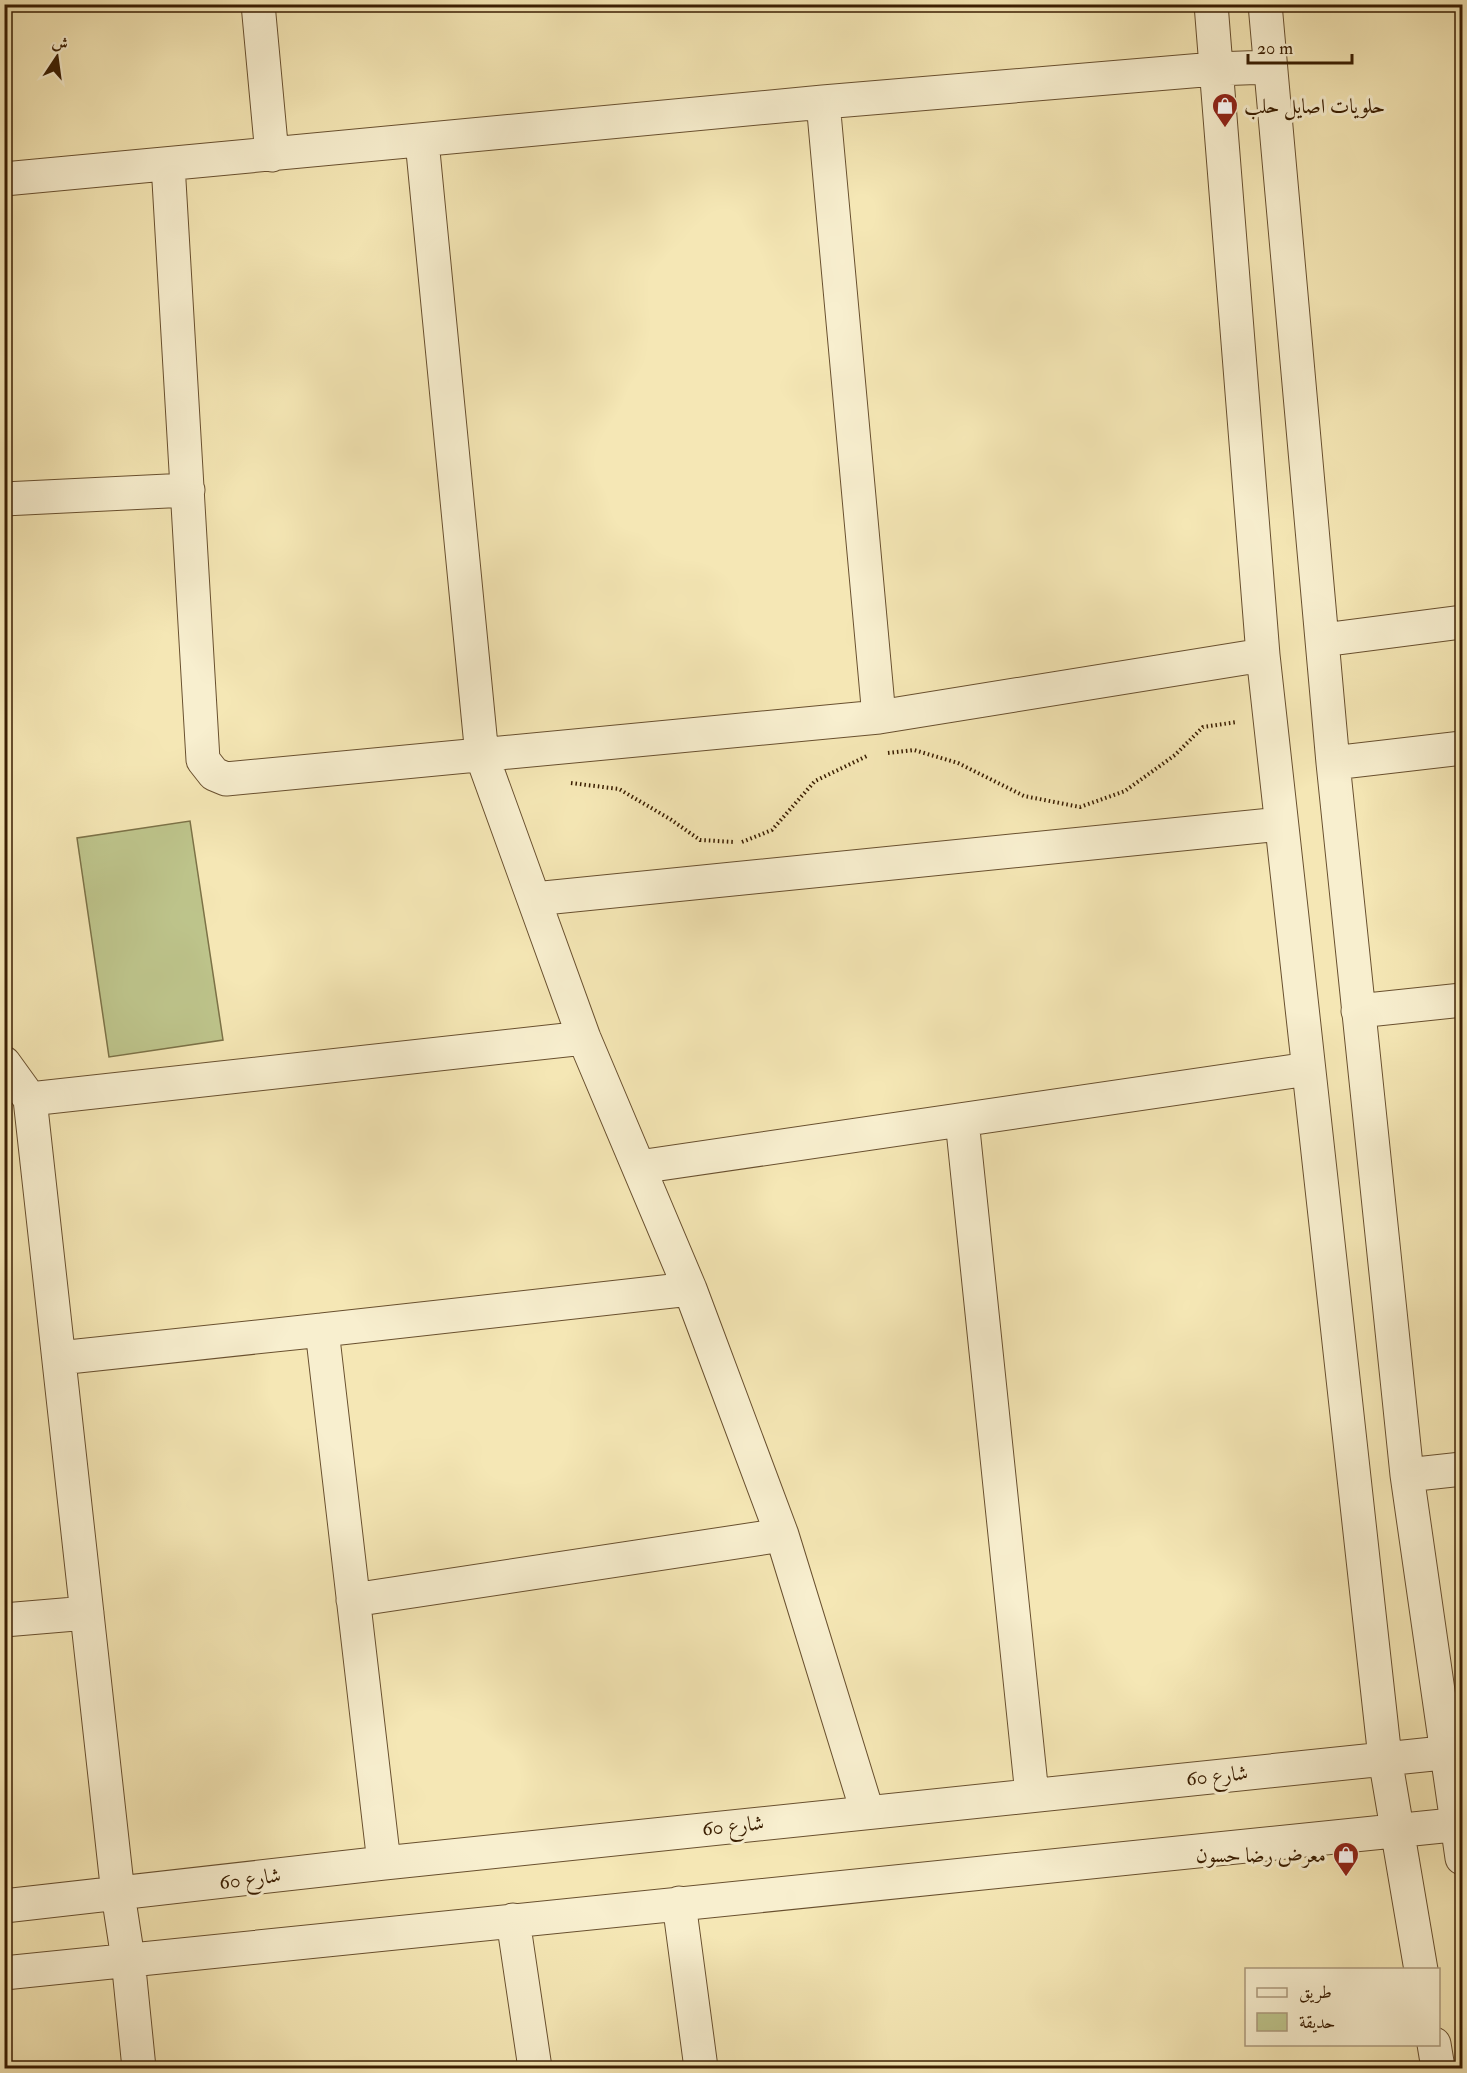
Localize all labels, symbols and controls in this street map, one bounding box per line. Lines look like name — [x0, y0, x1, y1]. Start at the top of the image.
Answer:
north arrow — [27, 27, 87, 87]
scale bar — [1248, 27, 1352, 65]
text: ش — [50, 32, 70, 55]
text: 20 m — [1257, 37, 1293, 60]
shop icon: حلويات اصايل حلب — [1210, 91, 1240, 129]
place label: حلويات اصايل حلب — [1244, 93, 1385, 121]
street label: شارع 60 — [1185, 1759, 1250, 1797]
street label: شارع 60 — [701, 1809, 766, 1847]
shop icon: معرض رضا حسون — [1331, 1840, 1361, 1878]
place label: معرض رضا حسون — [1196, 1842, 1326, 1869]
street label: شارع 60 — [217, 1862, 283, 1900]
legend — [1245, 1968, 1440, 2046]
text: طريق — [1299, 1981, 1332, 2004]
text: حديقة — [1299, 2011, 1335, 2034]

